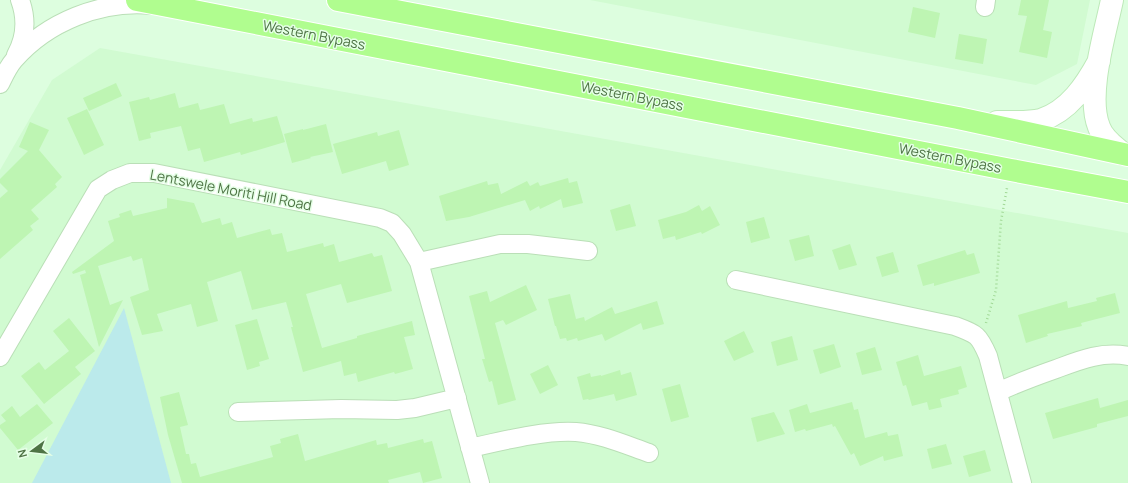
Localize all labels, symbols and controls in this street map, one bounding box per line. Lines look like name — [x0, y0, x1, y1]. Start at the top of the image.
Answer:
street label: Western Bypass — [261, 15, 367, 54]
street label: Western Bypass — [579, 76, 685, 115]
street label: Western Bypass — [897, 138, 1003, 177]
street label: Lentswele Moriti Hill Road — [149, 164, 314, 215]
north arrow — [12, 431, 52, 471]
text: N — [14, 448, 30, 459]

